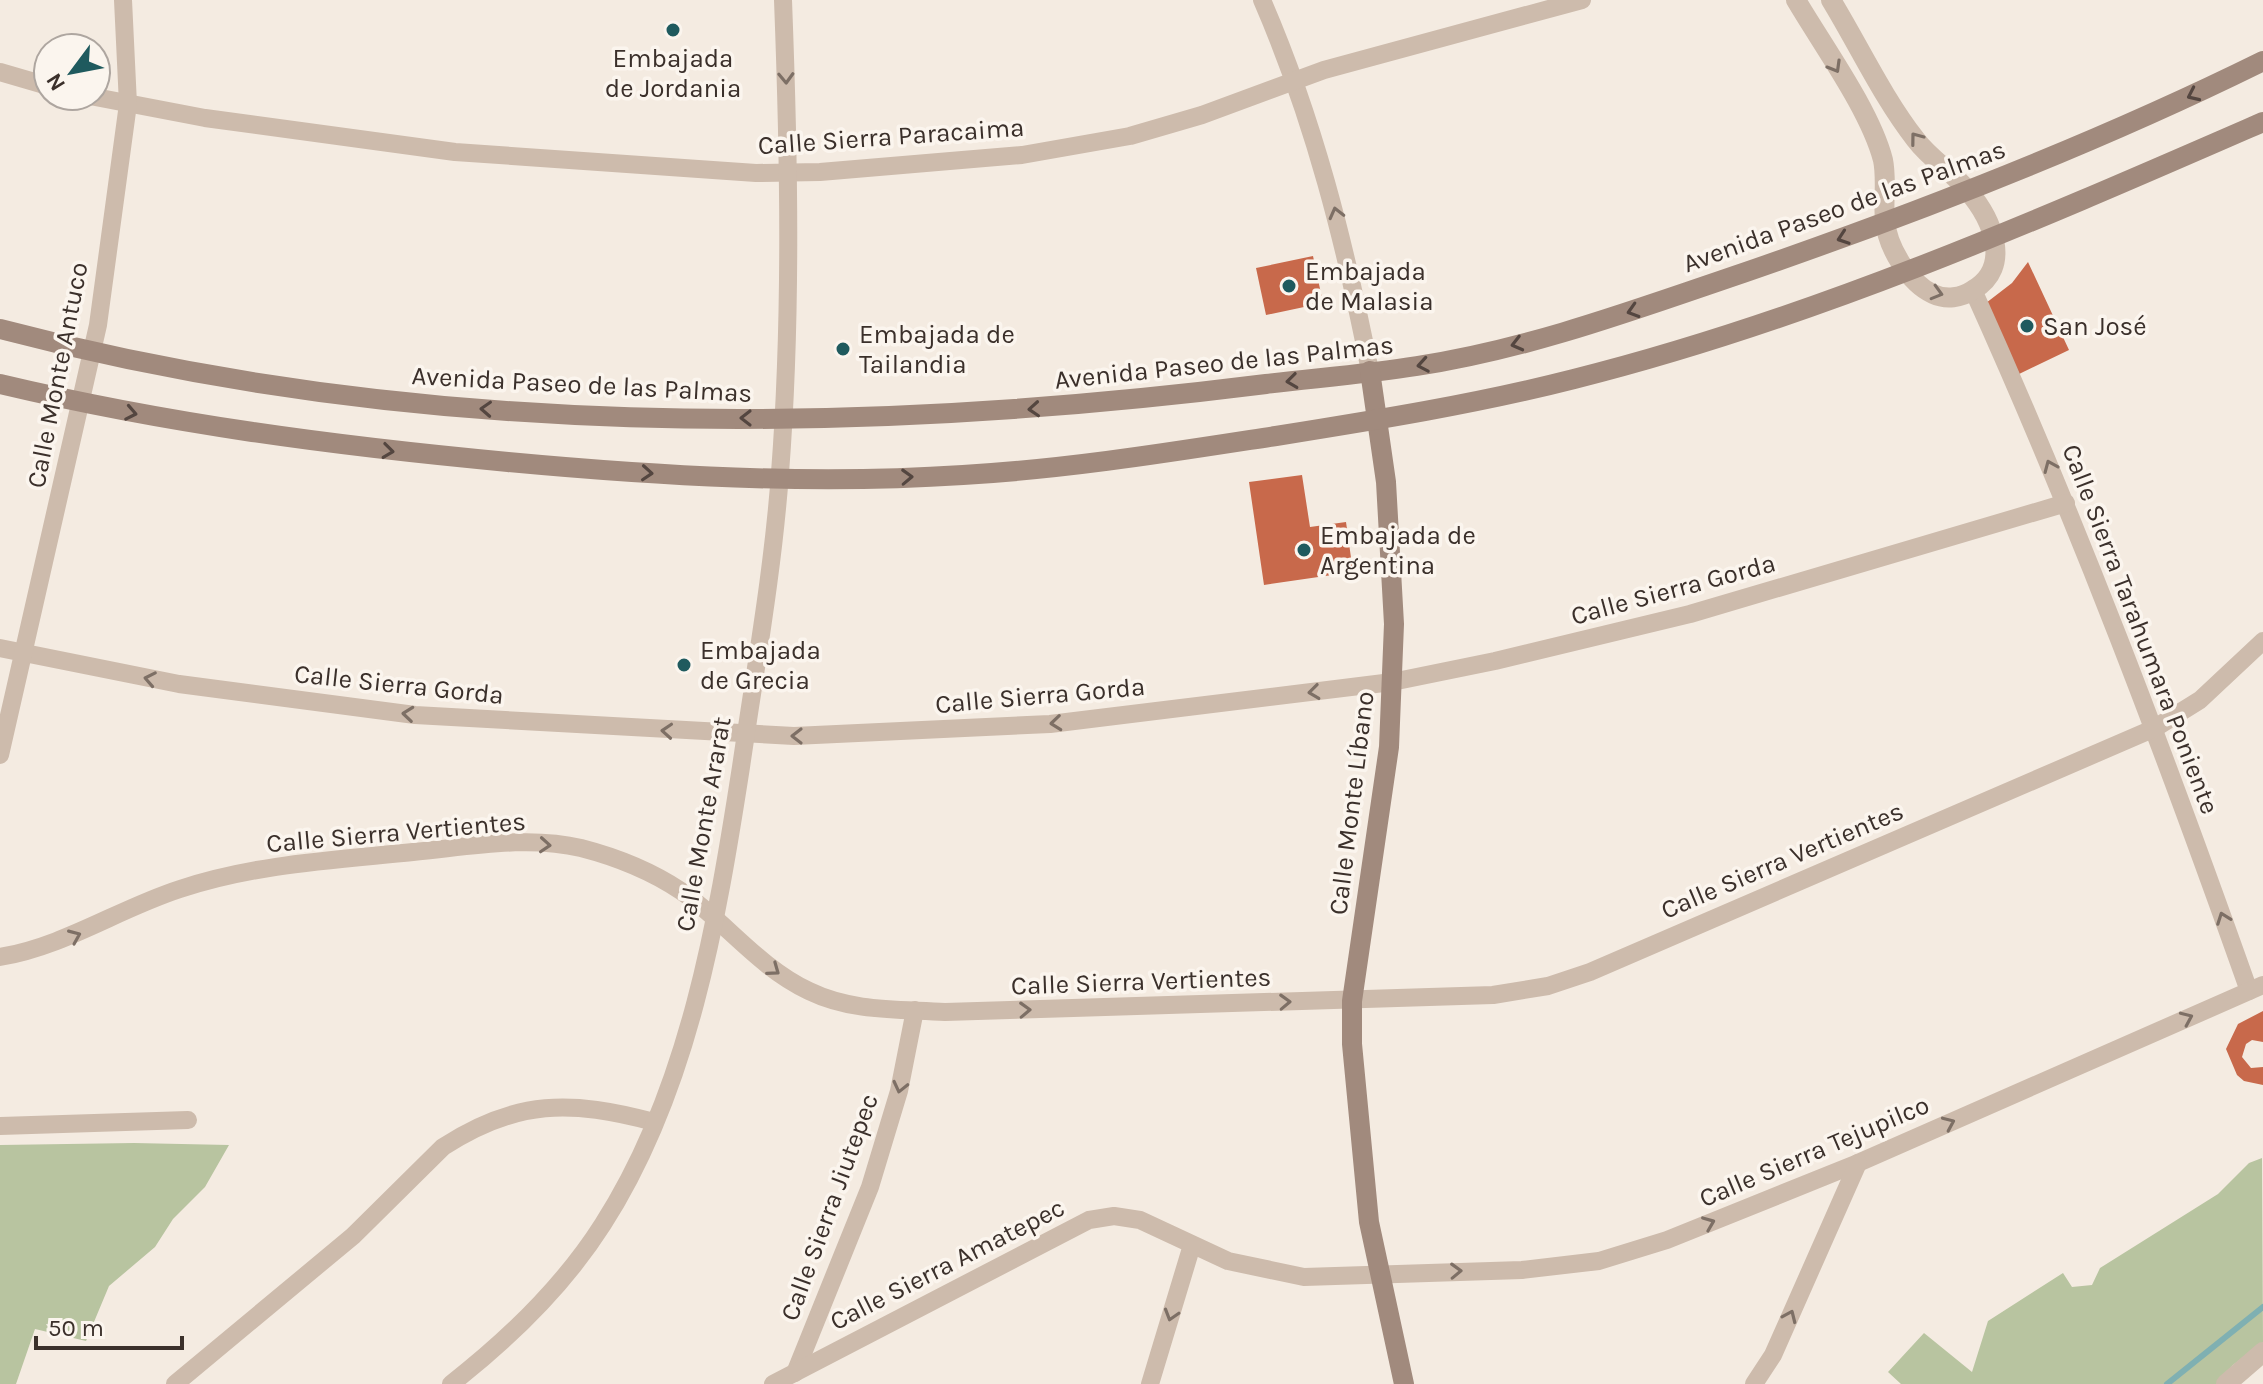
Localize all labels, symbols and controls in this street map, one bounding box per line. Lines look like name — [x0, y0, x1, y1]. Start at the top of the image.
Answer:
marker: Embajada de Jordania — [664, 21, 682, 39]
north arrow — [32, 32, 112, 112]
place label: Embajada de Jordania — [605, 43, 741, 104]
one-way arrow — [1825, 58, 1841, 73]
text: N — [41, 68, 71, 96]
one-way arrow — [777, 72, 795, 85]
one-way arrow — [2186, 85, 2201, 101]
street label: Calle Sierra Paracaima — [757, 112, 1025, 161]
one-way arrow — [1912, 133, 1926, 147]
street label: Avenida Paseo de las Palmas — [1679, 134, 2010, 279]
one-way arrow — [1328, 207, 1345, 220]
one-way arrow — [1837, 229, 1851, 245]
place label: Embajada de Malasia — [1305, 256, 1434, 317]
street label: Calle Monte Antuco — [20, 260, 95, 491]
marker: Embajada de Malasia — [1280, 277, 1298, 295]
one-way arrow — [1930, 284, 1943, 300]
one-way arrow — [1627, 302, 1641, 318]
place label: San José — [2043, 311, 2147, 342]
marker: San José — [2018, 317, 2036, 335]
place label: Embajada de Tailandia — [859, 319, 1015, 380]
street label: Avenida Paseo de las Palmas — [1053, 329, 1395, 396]
one-way arrow — [1510, 334, 1524, 351]
marker: Embajada de Tailandia — [834, 340, 852, 358]
one-way arrow — [1416, 355, 1430, 372]
street label: Avenida Paseo de las Palmas — [411, 360, 753, 409]
one-way arrow — [1285, 372, 1299, 389]
one-way arrow — [1027, 400, 1040, 417]
one-way arrow — [479, 401, 492, 418]
one-way arrow — [124, 404, 137, 421]
one-way arrow — [739, 409, 752, 427]
street label: Calle Sierra Tarahumara Poniente — [2056, 440, 2225, 818]
one-way arrow — [382, 442, 395, 459]
one-way arrow — [2044, 459, 2060, 474]
one-way arrow — [641, 464, 654, 481]
one-way arrow — [901, 468, 914, 486]
place label: Embajada de Argentina — [1320, 520, 1476, 581]
marker: Embajada de Argentina — [1295, 541, 1313, 559]
street label: Calle Sierra Gorda — [1567, 547, 1779, 632]
place label: Embajada de Grecia — [700, 635, 821, 696]
marker: Embajada de Grecia — [675, 656, 693, 674]
street label: Calle Sierra Gorda — [293, 658, 505, 711]
one-way arrow — [144, 671, 157, 688]
street label: Calle Sierra Gorda — [934, 671, 1146, 720]
one-way arrow — [1307, 683, 1320, 700]
street label: Calle Monte Líbano — [1322, 689, 1381, 917]
one-way arrow — [401, 706, 414, 723]
street label: Calle Monte Ararat — [669, 714, 738, 934]
one-way arrow — [1049, 714, 1062, 731]
one-way arrow — [660, 723, 673, 740]
one-way arrow — [790, 727, 803, 745]
street label: Calle Sierra Vertientes — [1656, 795, 1908, 926]
street label: Calle Sierra Vertientes — [265, 806, 527, 859]
one-way arrow — [539, 836, 552, 853]
one-way arrow — [2216, 911, 2232, 925]
one-way arrow — [67, 929, 81, 945]
one-way arrow — [765, 960, 779, 975]
street label: Calle Sierra Vertientes — [1010, 961, 1272, 1002]
one-way arrow — [1279, 994, 1292, 1011]
one-way arrow — [1019, 1001, 1032, 1018]
one-way arrow — [2179, 1012, 2193, 1028]
one-way arrow — [892, 1080, 909, 1093]
street label: Calle Sierra Jiutepec — [774, 1089, 885, 1325]
street label: Calle Sierra Tejupilco — [1695, 1089, 1934, 1214]
one-way arrow — [1941, 1117, 1955, 1133]
street label: Calle Sierra Amatepec — [825, 1192, 1070, 1337]
one-way arrow — [1701, 1216, 1715, 1233]
one-way arrow — [1450, 1263, 1463, 1280]
scale bar — [36, 1300, 182, 1350]
one-way arrow — [1164, 1307, 1180, 1321]
one-way arrow — [1780, 1309, 1796, 1324]
text: 50 m — [48, 1314, 104, 1342]

